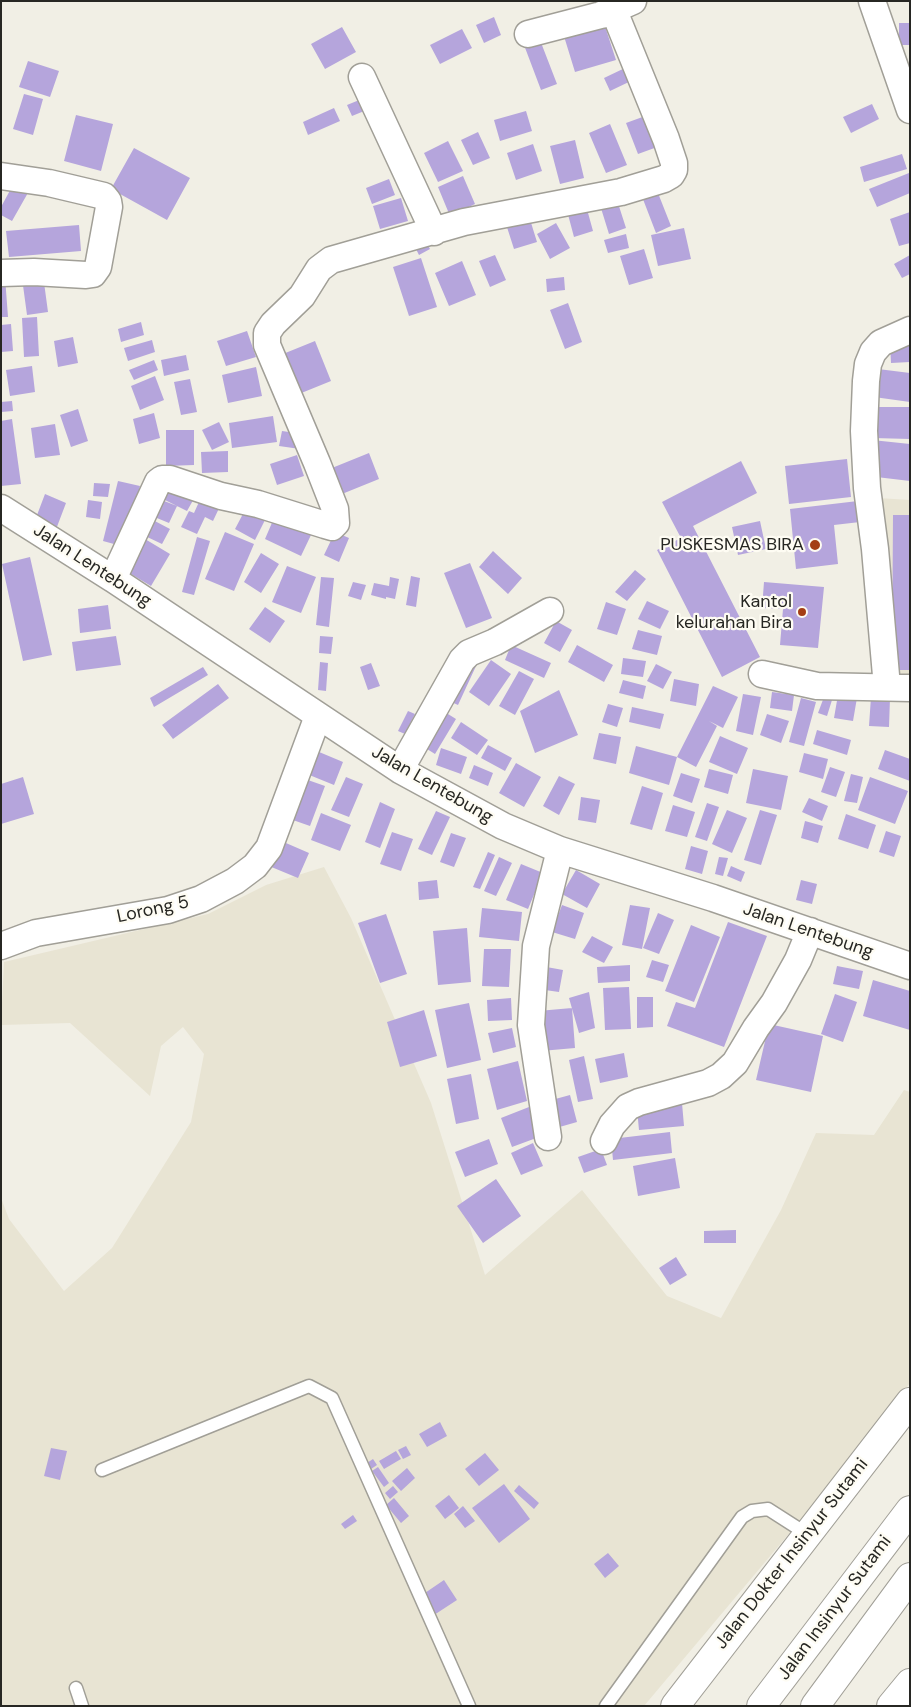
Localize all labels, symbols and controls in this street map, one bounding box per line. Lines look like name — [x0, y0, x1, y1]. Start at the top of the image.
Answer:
street label: Jalan Lentebung — [29, 520, 155, 612]
place label: PUSKESMAS BIRA — [660, 534, 804, 556]
marker: PUSKESMAS BIRA — [808, 538, 822, 552]
place label: Kantol kelurahan Bira — [676, 591, 792, 634]
marker: Kantol kelurahan Bira — [796, 606, 808, 618]
street label: Jalan Lentebung — [368, 742, 496, 828]
street label: Lorong 5 — [115, 892, 191, 928]
street label: Jalan Lentebung — [740, 899, 876, 963]
street label: Jalan Dokter Insinyur Sutami — [711, 1454, 873, 1654]
street label: Jalan Insinyur Sutami — [774, 1531, 896, 1685]

